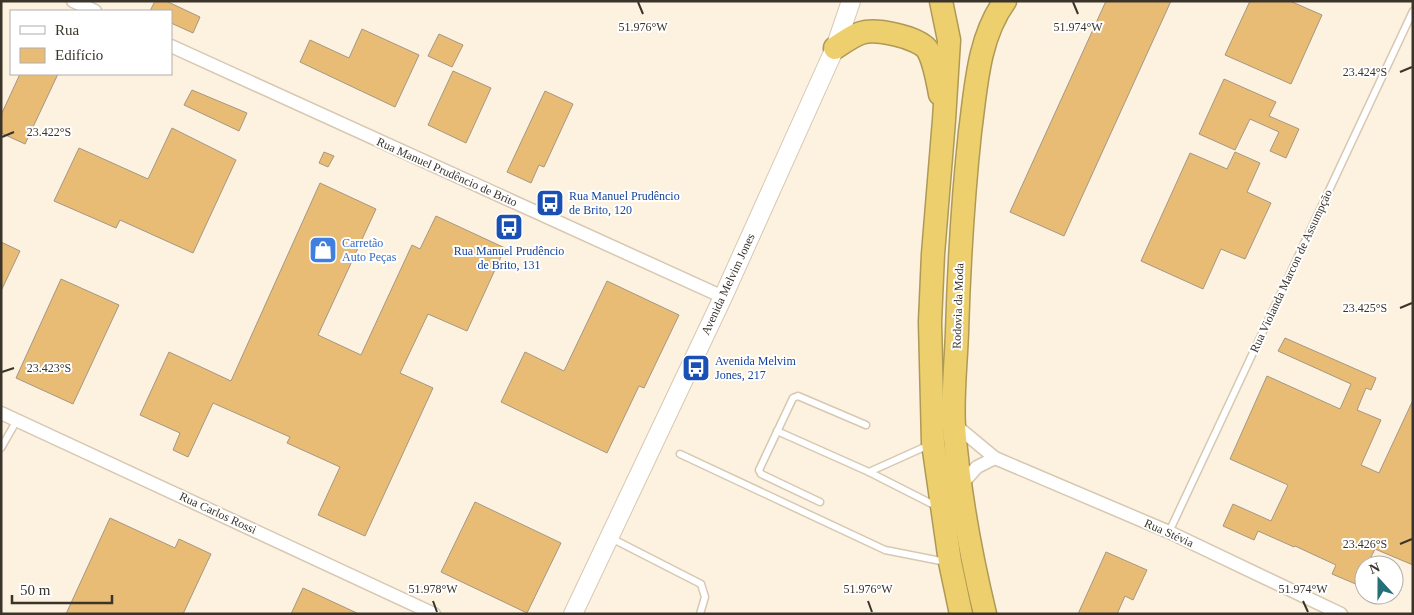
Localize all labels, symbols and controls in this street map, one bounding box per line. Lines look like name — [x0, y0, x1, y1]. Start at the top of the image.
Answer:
legend — [10, 10, 172, 75]
text: 51.976°W — [618, 20, 668, 34]
text: 51.974°W — [1053, 20, 1103, 34]
text: Rua — [55, 22, 80, 38]
text: Edifício — [55, 47, 103, 63]
text: 23.424°S — [1343, 65, 1387, 79]
text: 23.422°S — [27, 125, 71, 139]
street label: Rua Manuel Prudêncio de Brito — [374, 135, 520, 209]
street label: Rua Violanda Marcon de Assumpção — [1247, 187, 1335, 355]
bus stop icon: Rua Manuel Prudêncio de Brito, 120 — [535, 188, 565, 218]
place label: Rua Manuel Prudêncio de Brito, 120 — [569, 189, 680, 217]
bus stop icon: Rua Manuel Prudêncio de Brito, 131 — [494, 212, 524, 242]
street label: Avenida Melvim Jones — [698, 231, 758, 337]
shop icon: Carretão Auto Peças — [308, 235, 338, 265]
place label: Carretão Auto Peças — [342, 236, 397, 264]
place label: Rua Manuel Prudêncio de Brito, 131 — [454, 244, 564, 272]
street label: Rodovia da Moda — [950, 262, 967, 349]
text: 23.425°S — [1343, 301, 1387, 315]
bus stop icon: Avenida Melvim Jones, 217 — [681, 353, 711, 383]
place label: Avenida Melvim Jones, 217 — [715, 354, 796, 382]
text: 23.423°S — [27, 361, 71, 375]
street label: Rua Carlos Rossi — [177, 489, 259, 537]
street label: Rua Stévia — [1142, 516, 1196, 550]
text: 23.426°S — [1343, 537, 1387, 551]
north arrow — [1354, 555, 1404, 605]
text: N — [1367, 560, 1382, 577]
scale bar — [12, 572, 112, 604]
text: 50 m — [20, 582, 51, 598]
text: 51.978°W — [408, 582, 458, 596]
text: 51.976°W — [843, 582, 893, 596]
text: 51.974°W — [1278, 582, 1328, 596]

